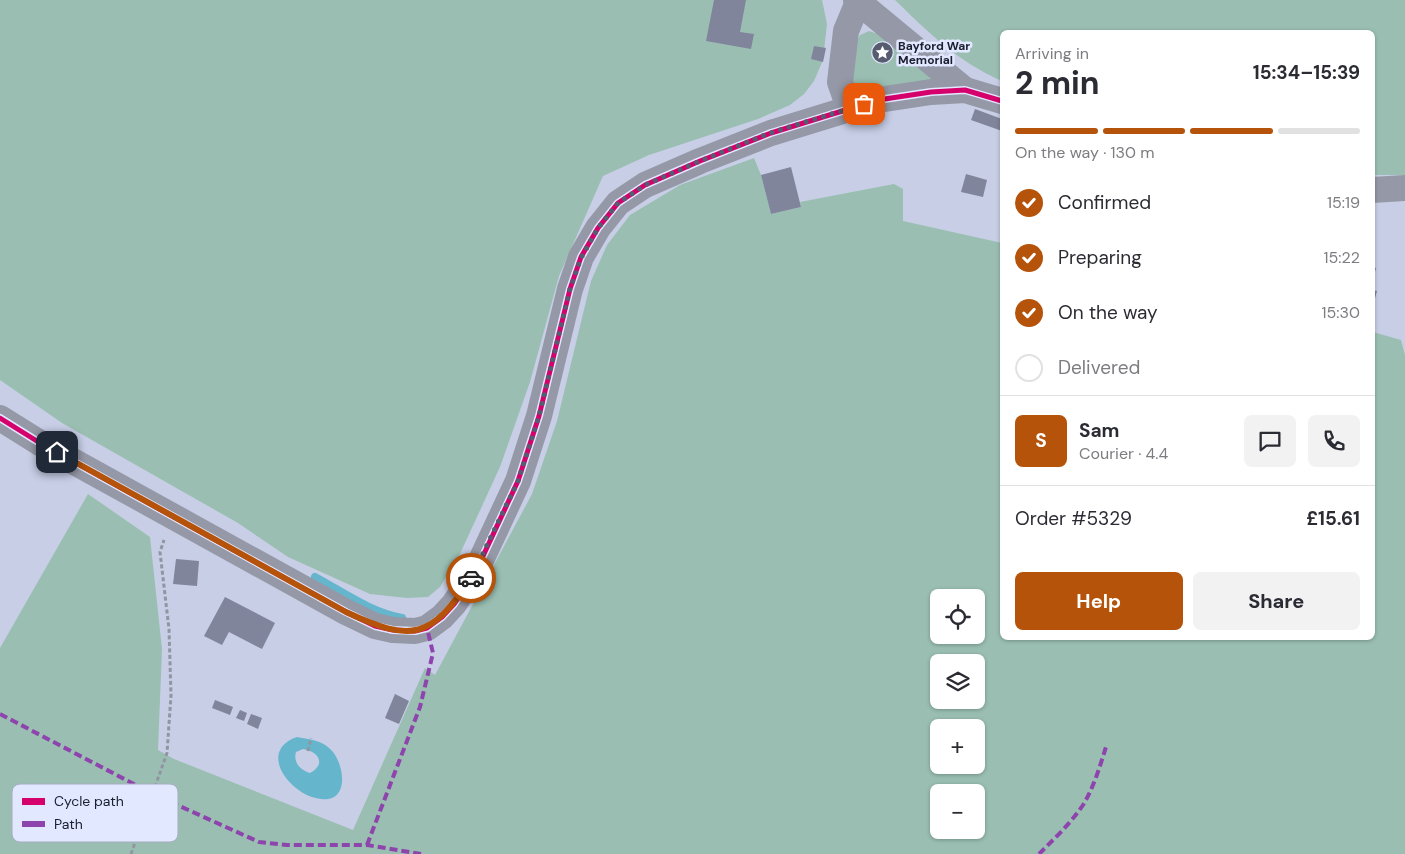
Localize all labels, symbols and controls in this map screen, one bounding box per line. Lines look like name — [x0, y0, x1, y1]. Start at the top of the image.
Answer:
place label: Bayford War Memorial — [898, 38, 970, 68]
place icon: Bayford War Memorial — [870, 41, 894, 65]
text: Arriving in — [1015, 43, 1089, 64]
text: 15:34–15:39 — [1253, 60, 1360, 85]
text: 2 min — [1015, 62, 1100, 104]
pin — [843, 83, 885, 125]
icon: bag — [850, 90, 878, 118]
text: On the way · 130 m — [1015, 142, 1155, 163]
icon: check — [1015, 189, 1043, 217]
text: Confirmed — [1058, 190, 1151, 215]
text: 15:19 — [1327, 192, 1360, 213]
icon: check — [1015, 244, 1043, 272]
text: Preparing — [1058, 245, 1142, 270]
text: 15:22 — [1324, 247, 1360, 268]
icon: check — [1015, 299, 1043, 327]
text: On the way — [1058, 300, 1158, 325]
text: 15:30 — [1322, 302, 1360, 323]
text: Delivered — [1058, 355, 1140, 380]
button: chat — [1244, 415, 1296, 467]
button: phone — [1308, 415, 1360, 467]
text: Sam — [1079, 418, 1120, 443]
text: S — [1035, 428, 1047, 453]
pin — [36, 431, 78, 473]
icon: home — [43, 438, 71, 466]
text: Courier · 4.4 — [1079, 443, 1168, 464]
text: Order #5329 — [1015, 506, 1132, 531]
text: £15.61 — [1306, 506, 1360, 531]
courier — [446, 553, 496, 603]
icon: car — [457, 564, 485, 592]
button: Help — [1015, 572, 1183, 630]
button: Share — [1193, 572, 1360, 630]
map controls — [930, 589, 985, 839]
button: locate — [930, 589, 985, 644]
button: layers — [930, 654, 985, 709]
button: + — [930, 719, 985, 774]
legend — [12, 784, 178, 842]
button: − — [930, 784, 985, 839]
text: Cycle path — [54, 792, 124, 810]
text: Path — [54, 815, 83, 833]

